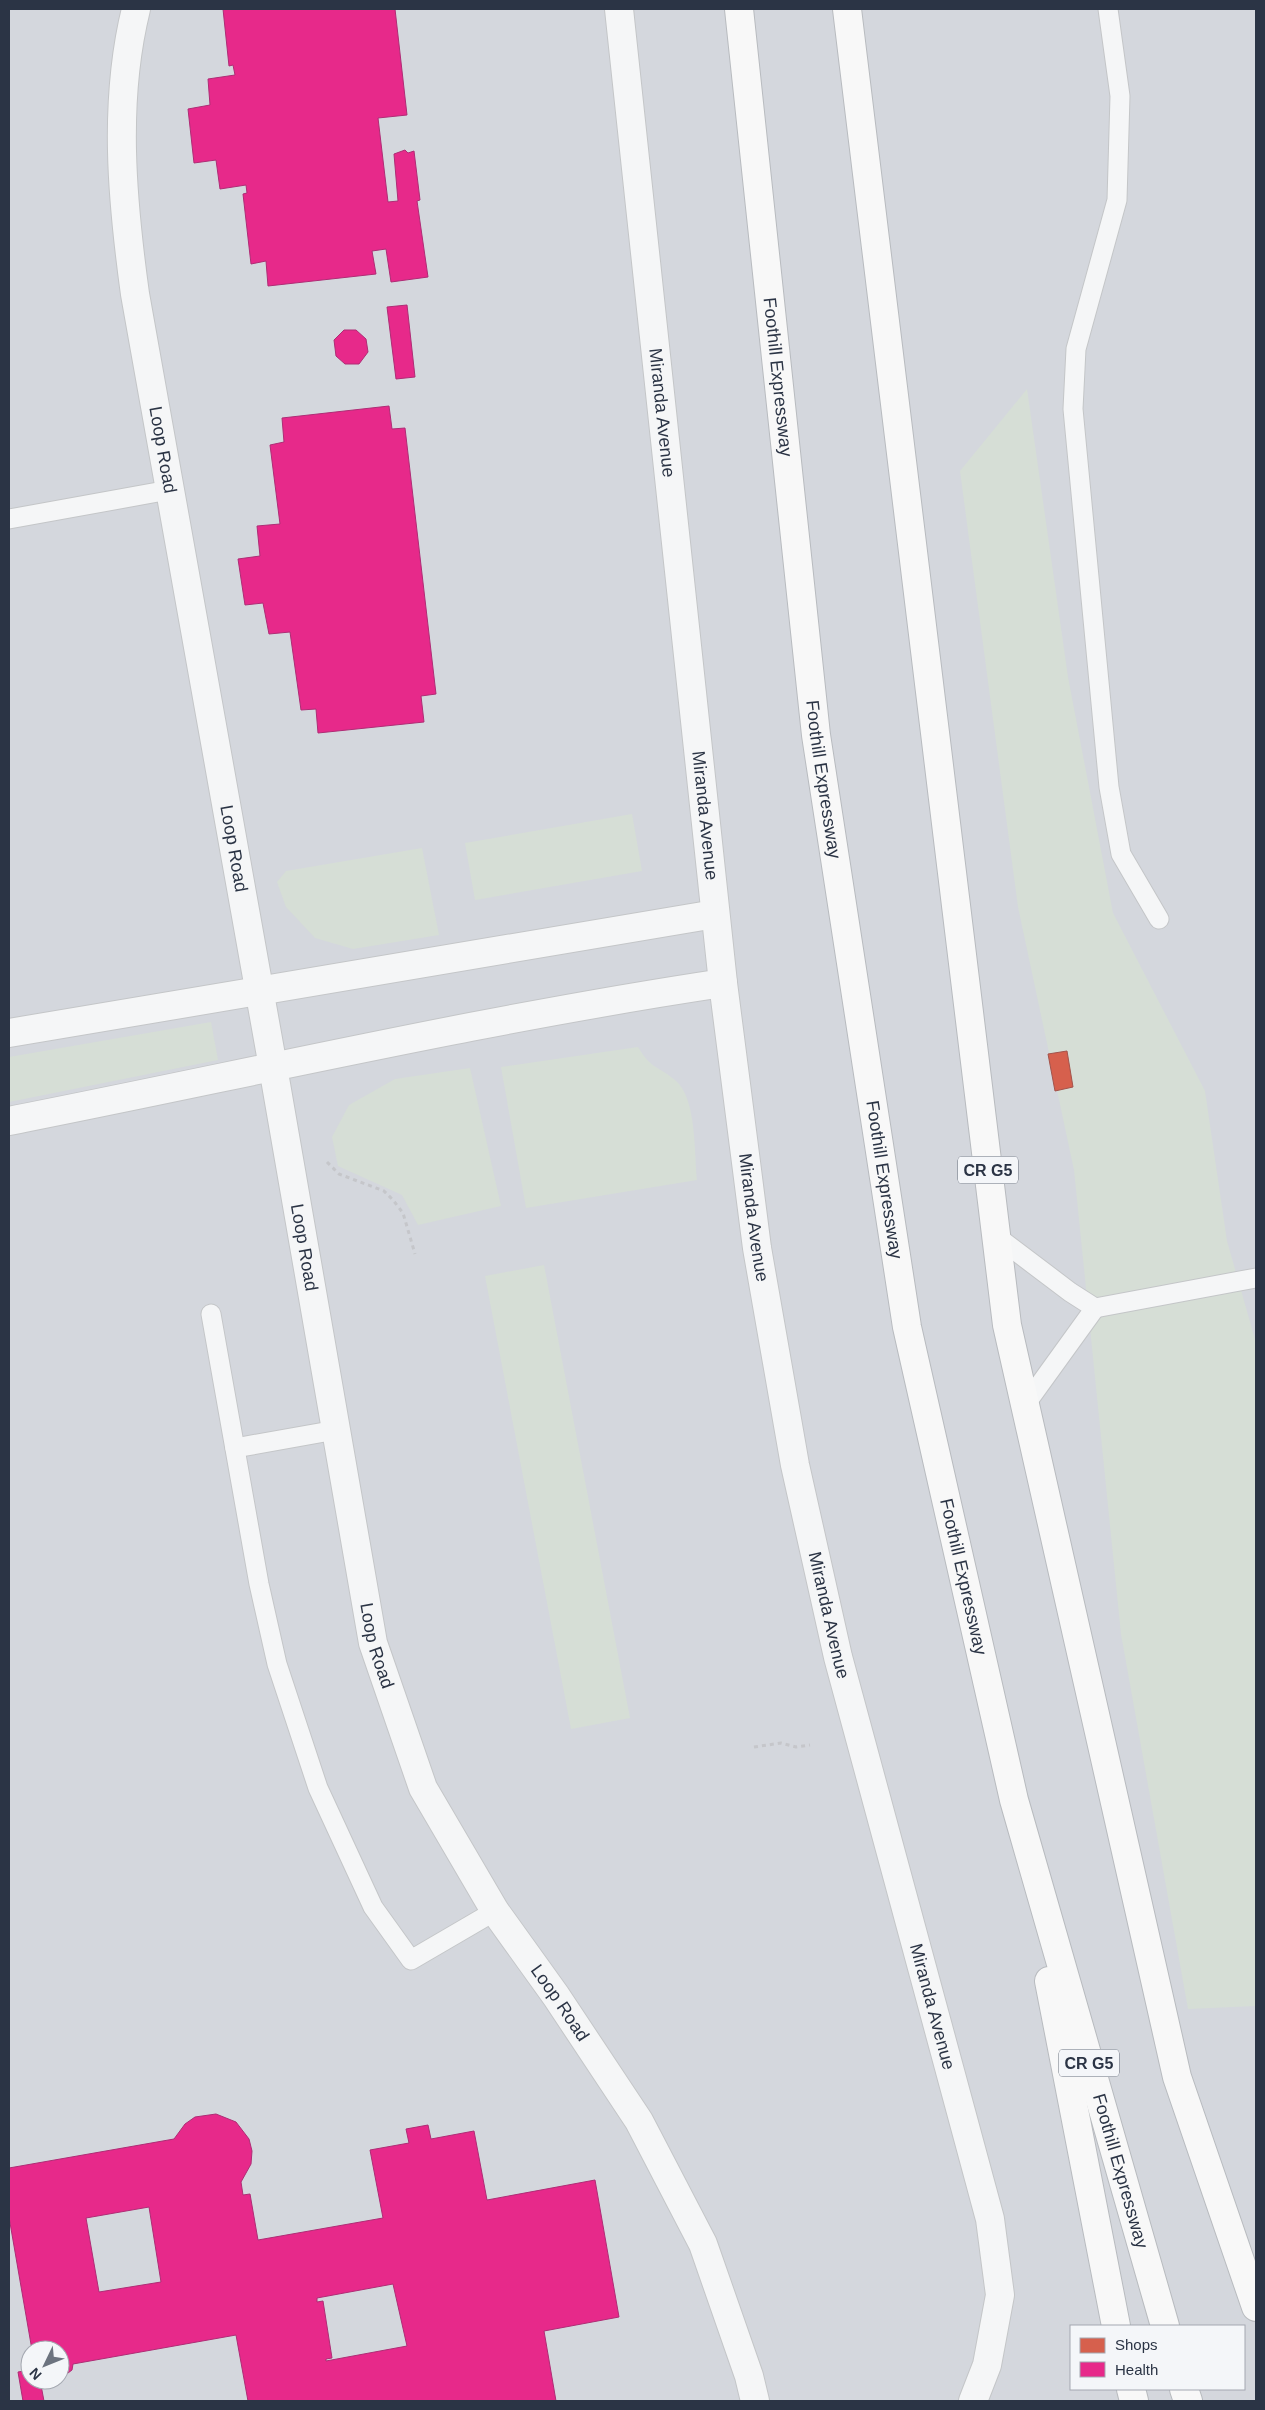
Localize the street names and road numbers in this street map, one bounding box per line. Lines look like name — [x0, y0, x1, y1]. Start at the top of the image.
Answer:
street label: Foothill Expressway — [760, 296, 796, 458]
street label: Miranda Avenue — [645, 347, 679, 478]
street label: Loop Road — [145, 405, 180, 495]
street label: Foothill Expressway — [802, 699, 845, 860]
street label: Miranda Avenue — [688, 750, 722, 881]
street label: Loop Road — [216, 803, 252, 894]
street label: Foothill Expressway — [862, 1099, 906, 1260]
street label: Miranda Avenue — [735, 1152, 773, 1283]
road number: CR G5 — [958, 1156, 1018, 1184]
street label: Loop Road — [287, 1202, 322, 1292]
street label: Foothill Expressway — [936, 1496, 991, 1657]
street label: Miranda Avenue — [805, 1550, 853, 1681]
street label: Loop Road — [356, 1601, 398, 1691]
street label: Miranda Avenue — [906, 1941, 959, 2072]
street label: Loop Road — [527, 1961, 593, 2045]
road number: CR G5 — [1059, 2050, 1119, 2076]
street label: Foothill Expressway — [1089, 2091, 1152, 2251]

